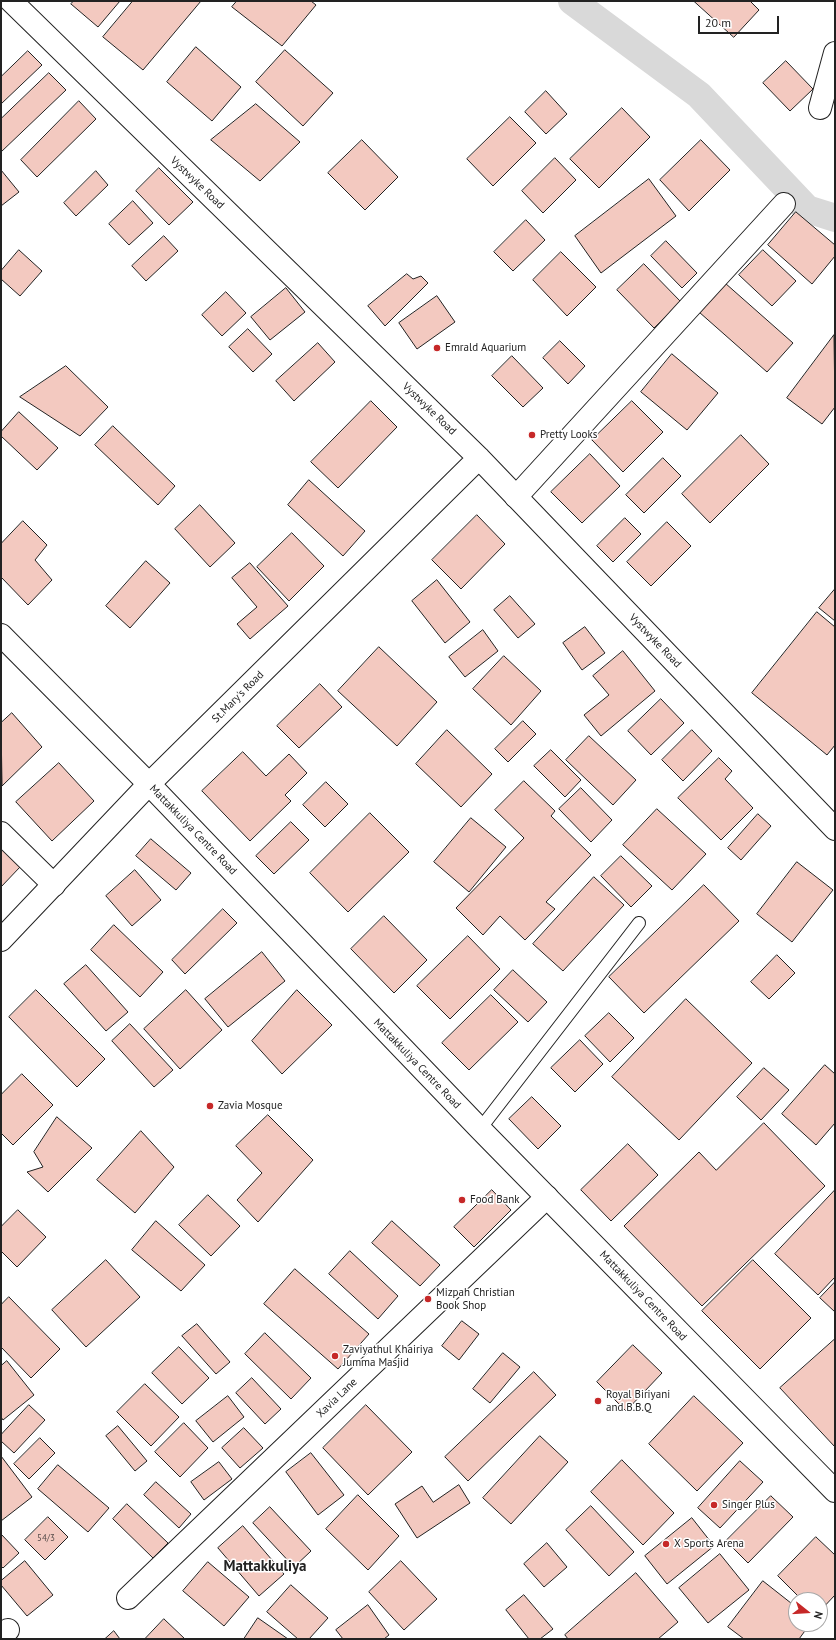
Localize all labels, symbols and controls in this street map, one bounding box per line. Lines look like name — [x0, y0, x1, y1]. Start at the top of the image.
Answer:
scale bar — [700, 8, 781, 34]
text: 20 m — [705, 15, 731, 30]
street label: Vystwyke Road — [167, 154, 227, 212]
place label: Emrald Aquarium — [445, 341, 526, 355]
marker: Emrald Aquarium — [432, 343, 442, 353]
street label: Vystwyke Road — [399, 380, 459, 438]
place label: Pretty Looks — [540, 428, 597, 442]
marker: Pretty Looks — [527, 430, 537, 440]
street label: Vystwyke Road — [626, 611, 684, 671]
street label: St.Mary's Road — [209, 668, 267, 726]
street label: Mattakkuliya Centre Road — [147, 782, 239, 878]
street label: Mattakkuliya Centre Road — [371, 1016, 463, 1112]
place label: Zavia Mosque — [218, 1099, 283, 1113]
marker: Zavia Mosque — [205, 1101, 215, 1111]
place label: Food Bank — [470, 1193, 519, 1207]
marker: Food Bank — [457, 1195, 467, 1205]
street label: Mattakkuliya Centre Road — [597, 1248, 689, 1344]
place label: Mizpah Christian Book Shop — [436, 1286, 515, 1312]
marker: Mizpah Christian Book Shop — [423, 1294, 433, 1304]
place label: Zaviyathul Khairiya Jumma Masjid — [343, 1343, 433, 1369]
marker: Zaviyathul Khairiya Jumma Masjid — [330, 1351, 340, 1361]
street label: Xavia Lane — [314, 1375, 360, 1421]
place label: Royal Biriyani and B.B.Q — [606, 1388, 670, 1414]
marker: Royal Biriyani and B.B.Q — [593, 1396, 603, 1406]
place label: Singer Plus — [722, 1498, 775, 1512]
marker: Singer Plus — [709, 1500, 719, 1510]
house number: 54/3 — [37, 1533, 55, 1543]
place label: X Sports Arena — [674, 1537, 744, 1551]
marker: X Sports Arena — [661, 1539, 671, 1549]
district label: Mattakkuliya — [223, 1558, 307, 1576]
north arrow — [788, 1592, 828, 1632]
text: N — [811, 1610, 826, 1621]

